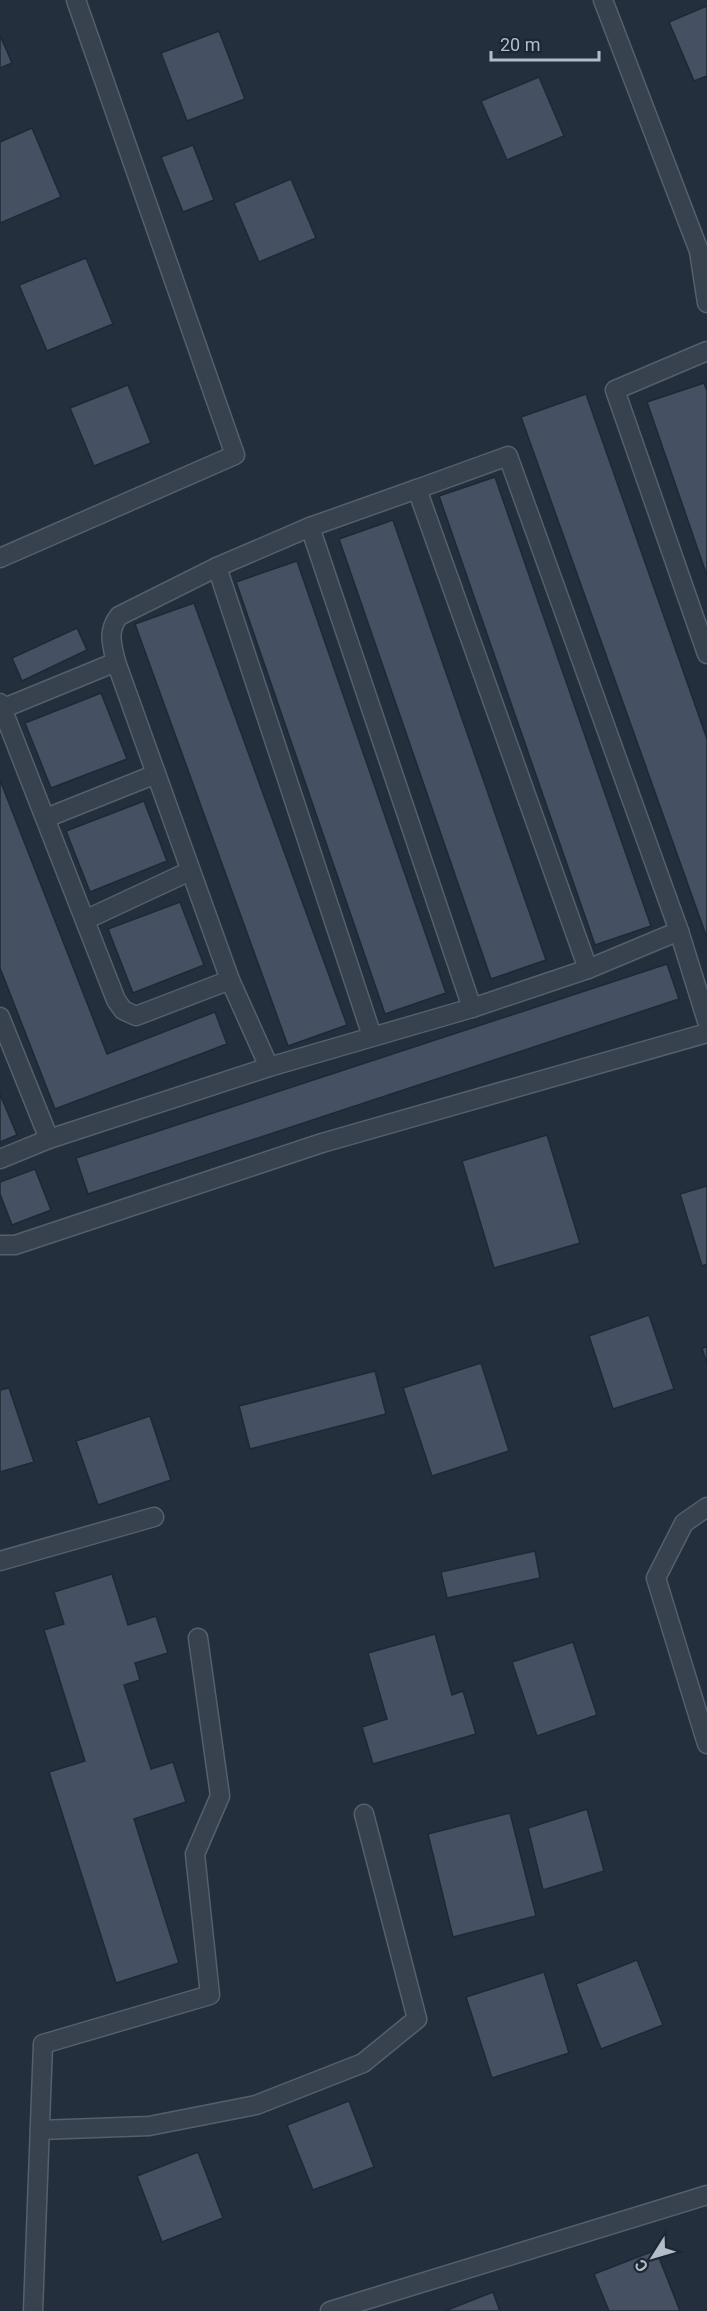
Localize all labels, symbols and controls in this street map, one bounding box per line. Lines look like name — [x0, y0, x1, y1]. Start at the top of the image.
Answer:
scale bar — [491, 24, 599, 62]
text: 20 m — [500, 34, 540, 55]
north arrow — [623, 2227, 683, 2287]
text: С — [631, 2256, 652, 2276]

